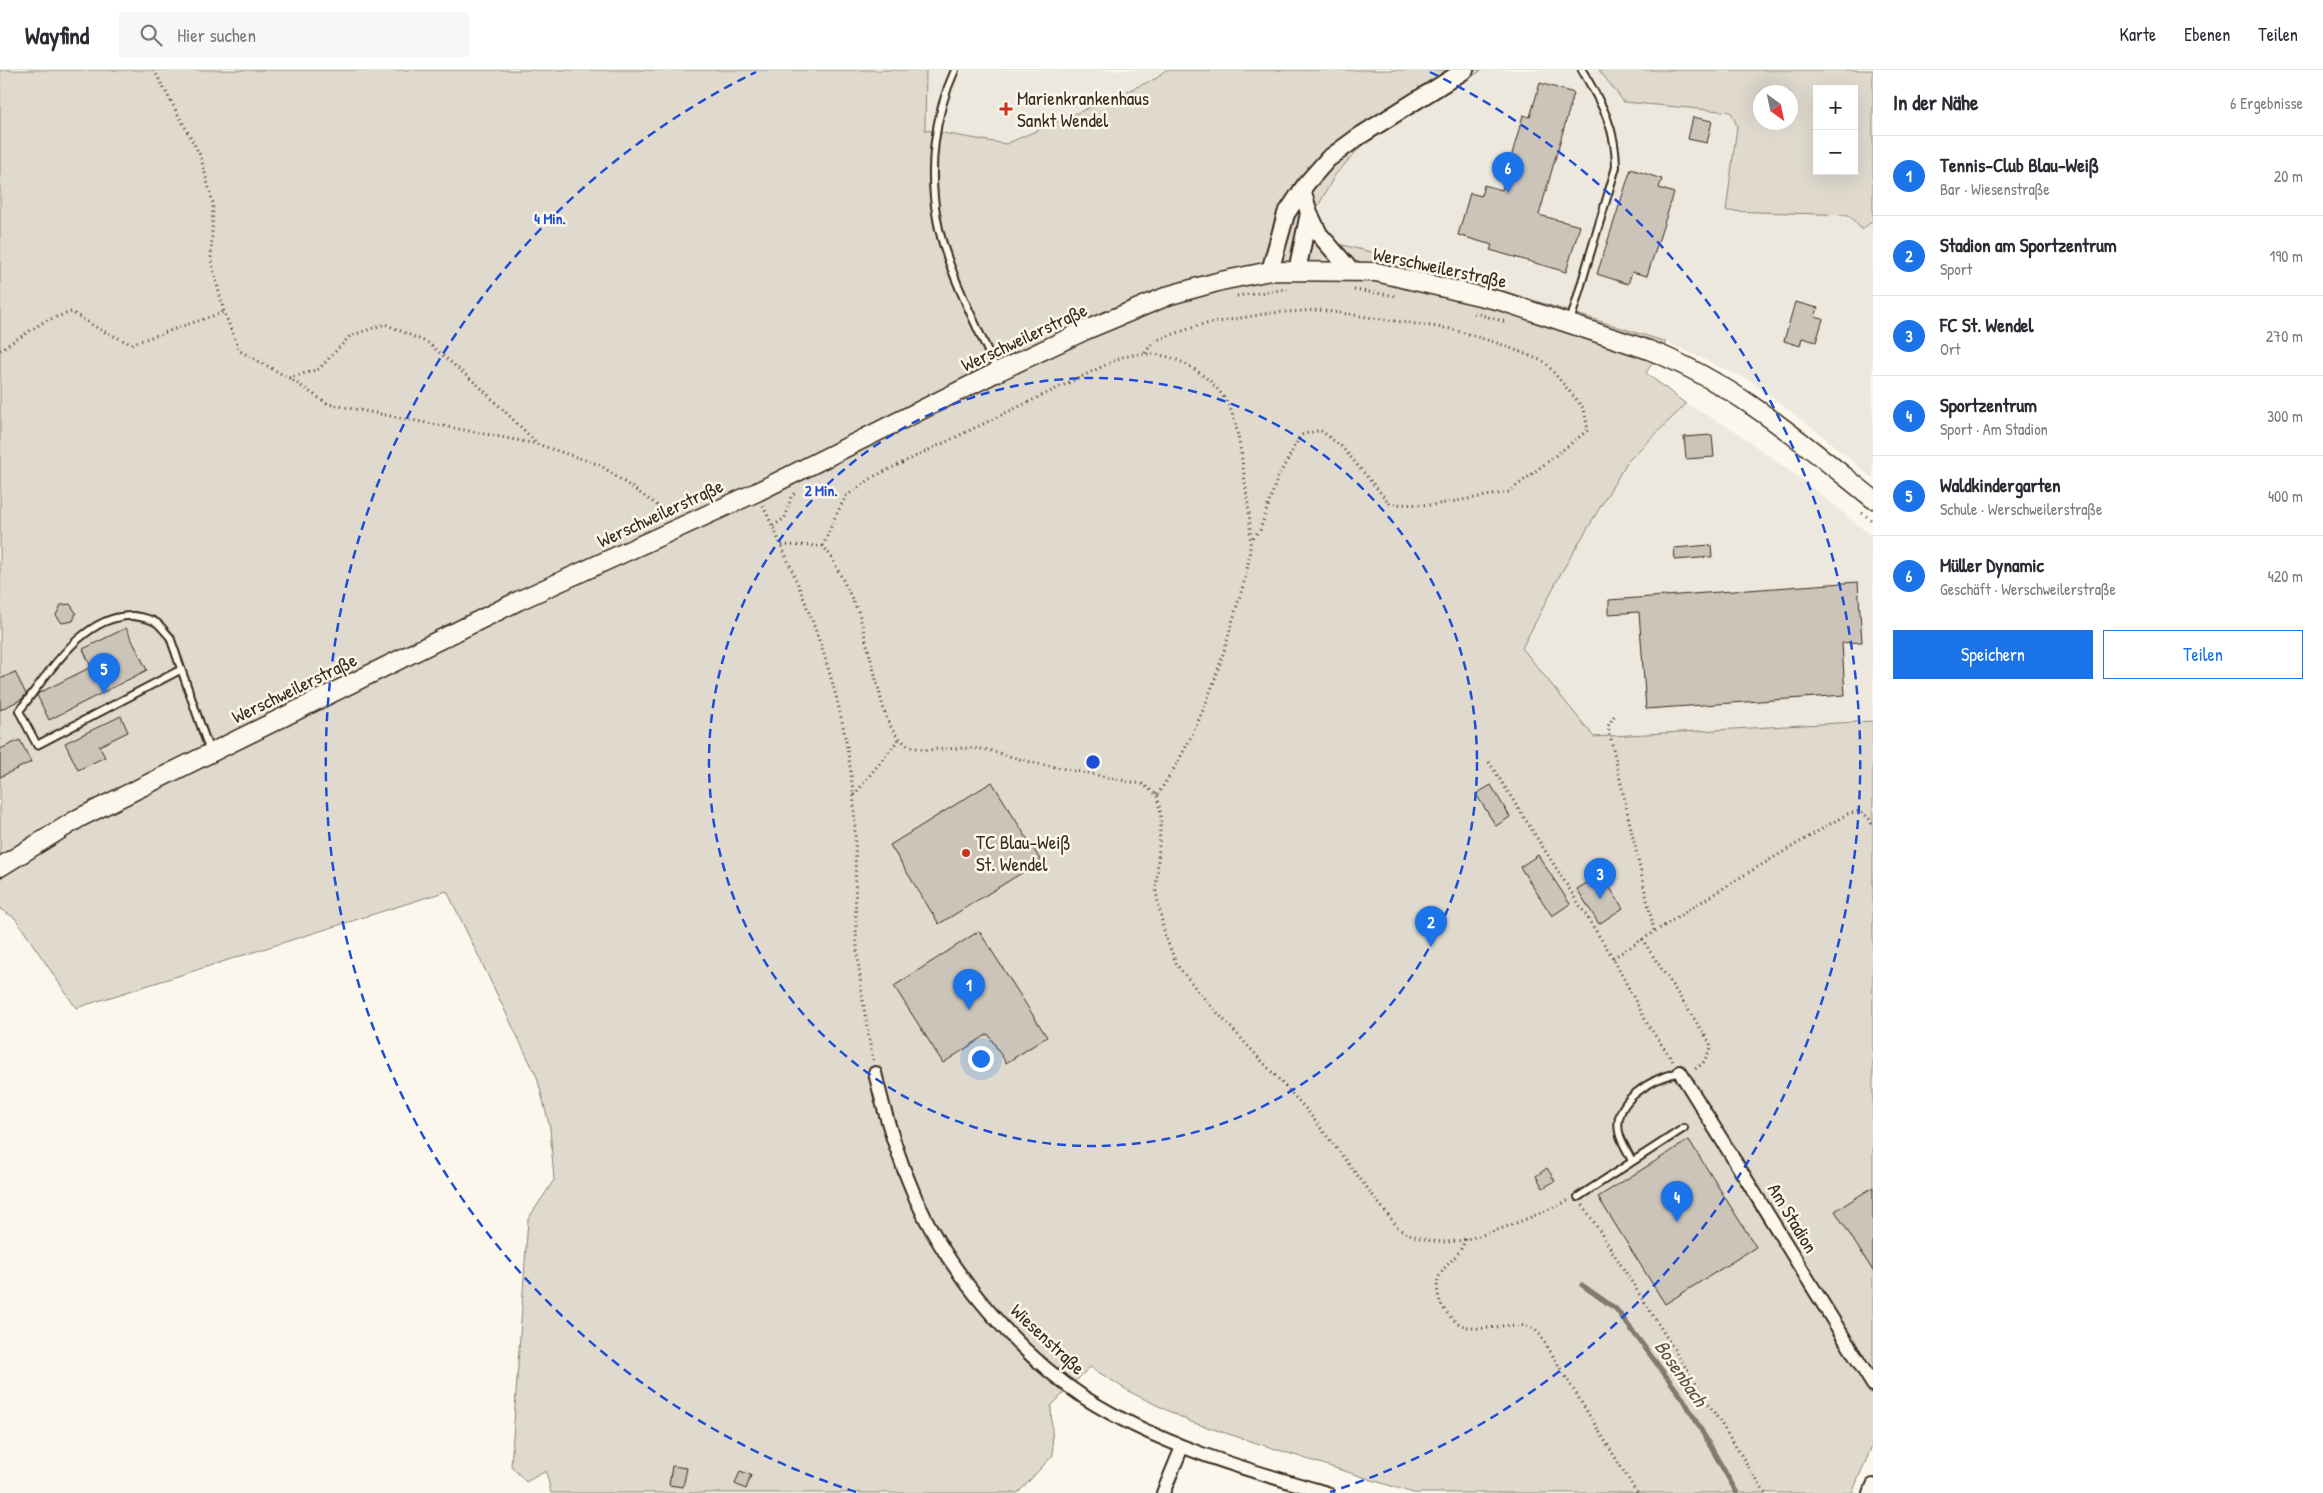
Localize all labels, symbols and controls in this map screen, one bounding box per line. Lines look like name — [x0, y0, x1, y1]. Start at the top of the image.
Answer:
search box — [119, 12, 469, 57]
text: Wayfind — [25, 19, 89, 51]
icon: search — [137, 21, 165, 49]
text: Hier suchen — [177, 22, 256, 48]
text: Karte — [2120, 22, 2156, 47]
text: Ebenen — [2184, 22, 2230, 47]
text: Teilen — [2258, 22, 2298, 47]
place label: Marienkrankenhaus Sankt Wendel — [1017, 85, 1149, 133]
north arrow — [1753, 85, 1798, 130]
map controls — [1813, 85, 1858, 175]
button: + — [1813, 85, 1858, 130]
text: In der Nähe — [1893, 88, 1978, 117]
text: 6 Ergebnisse — [2230, 92, 2303, 114]
marker: Marienkrankenhaus Sankt Wendel — [999, 102, 1013, 116]
button: − — [1813, 130, 1858, 175]
pin: 6 — [1492, 152, 1524, 193]
text: Tennis-Club Blau-Weiß — [1940, 152, 2099, 178]
text: 1 — [1906, 165, 1912, 187]
text: 20 m — [2274, 165, 2303, 187]
text: Bar · Wiesenstraße — [1940, 178, 2050, 200]
text: 4 Min. — [534, 208, 566, 229]
text: Stadion am Sportzentrum — [1940, 232, 2117, 258]
street label: Werschweilerstraße — [1371, 240, 1510, 294]
text: 2 — [1905, 245, 1913, 267]
text: 190 m — [2270, 245, 2303, 267]
text: Sport — [1940, 258, 1972, 280]
street label: Werschweilerstraße — [957, 296, 1092, 378]
text: FC St. Wendel — [1940, 312, 2033, 338]
text: 3 — [1905, 325, 1913, 347]
text: 270 m — [2266, 325, 2303, 347]
text: Ort — [1940, 338, 1961, 360]
text: Sportzentrum — [1940, 392, 2037, 418]
text: 4 — [1906, 405, 1912, 427]
text: 300 m — [2267, 405, 2303, 427]
text: Sport · Am Stadion — [1940, 418, 2048, 440]
street label: Werschweilerstraße — [593, 472, 728, 554]
text: Waldkindergarten — [1940, 472, 2061, 498]
text: 2 Min. — [805, 480, 837, 501]
text: 5 — [1906, 485, 1912, 507]
text: 400 m — [2268, 485, 2303, 507]
text: Schule · Werschweilerstraße — [1940, 498, 2102, 520]
text: Müller Dynamic — [1940, 552, 2044, 578]
text: 6 — [1906, 565, 1912, 587]
text: 420 m — [2268, 565, 2303, 587]
text: Geschäft · Werschweilerstraße — [1940, 578, 2116, 600]
button: Speichern — [1893, 630, 2093, 679]
button: Teilen — [2103, 630, 2303, 679]
street label: Werschweilerstraße — [227, 646, 361, 730]
pin: 5 — [88, 653, 120, 694]
centre of rings — [1084, 753, 1102, 771]
place label: TC Blau-Weiß St. Wendel — [976, 829, 1071, 877]
marker: TC Blau-Weiß St. Wendel — [960, 847, 972, 859]
pin: 3 — [1584, 858, 1616, 899]
pin: 2 — [1415, 906, 1447, 947]
pin: 1 — [953, 969, 985, 1010]
your location — [968, 1046, 994, 1072]
street label: Am Stadion — [1762, 1178, 1824, 1258]
pin: 4 — [1661, 1181, 1693, 1222]
street label: Wiesenstraße — [1005, 1298, 1091, 1381]
water label: Bosenbach — [1649, 1334, 1715, 1413]

